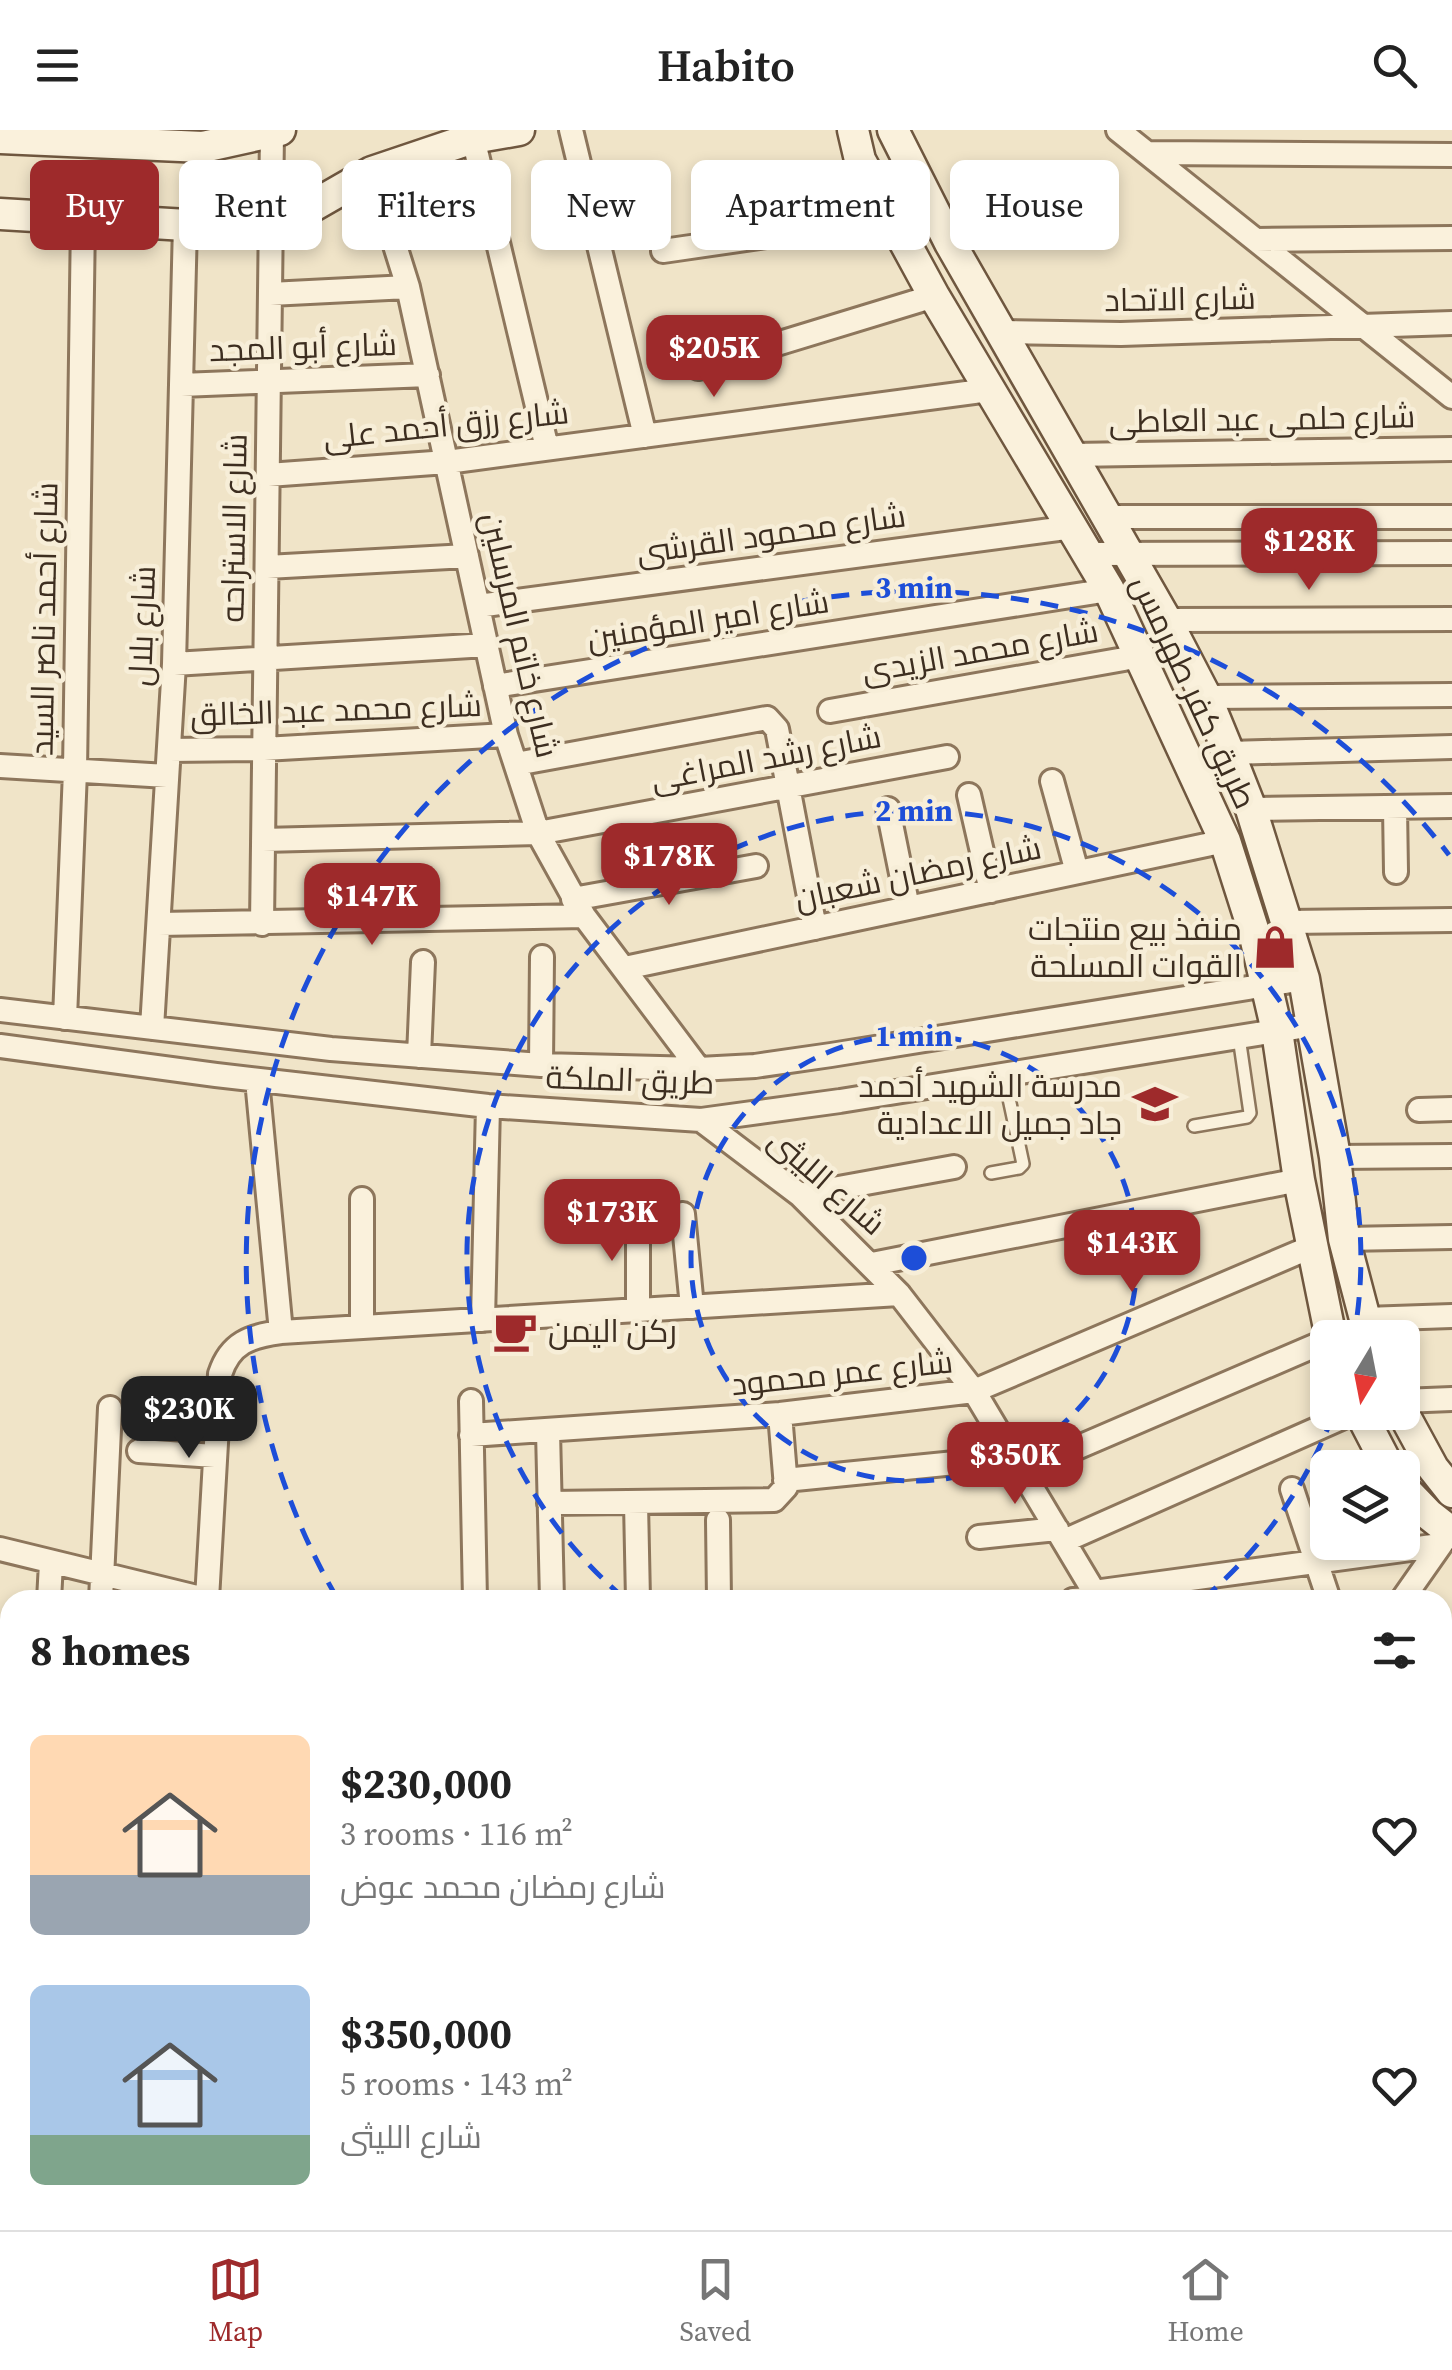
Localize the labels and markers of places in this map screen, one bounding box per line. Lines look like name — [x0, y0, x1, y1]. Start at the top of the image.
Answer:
pin: $205K — [644, 315, 784, 400]
pin: $128K — [1239, 508, 1379, 593]
pin: $178K — [599, 823, 739, 908]
pin: $147K — [302, 863, 442, 948]
place label: منفذ بيع منتجات القوات المسلحة — [1028, 907, 1242, 988]
shop icon: منفذ بيع منتجات القوات المسلحة — [1251, 923, 1299, 971]
place label: مدرسة الشهيد أحمد جاد جميل الاعدادية — [858, 1064, 1122, 1145]
school or university icon: مدرسة الشهيد أحمد جاد جميل الاعدادية — [1131, 1080, 1179, 1128]
pin: $173K — [542, 1179, 682, 1264]
pin: $143K — [1062, 1210, 1202, 1295]
centre of rings — [896, 1240, 932, 1276]
cafe icon: ركن اليمن — [491, 1307, 539, 1355]
place label: ركن اليمن — [548, 1309, 677, 1353]
pin: $230K — [119, 1376, 259, 1461]
pin: $350K — [945, 1422, 1085, 1507]

